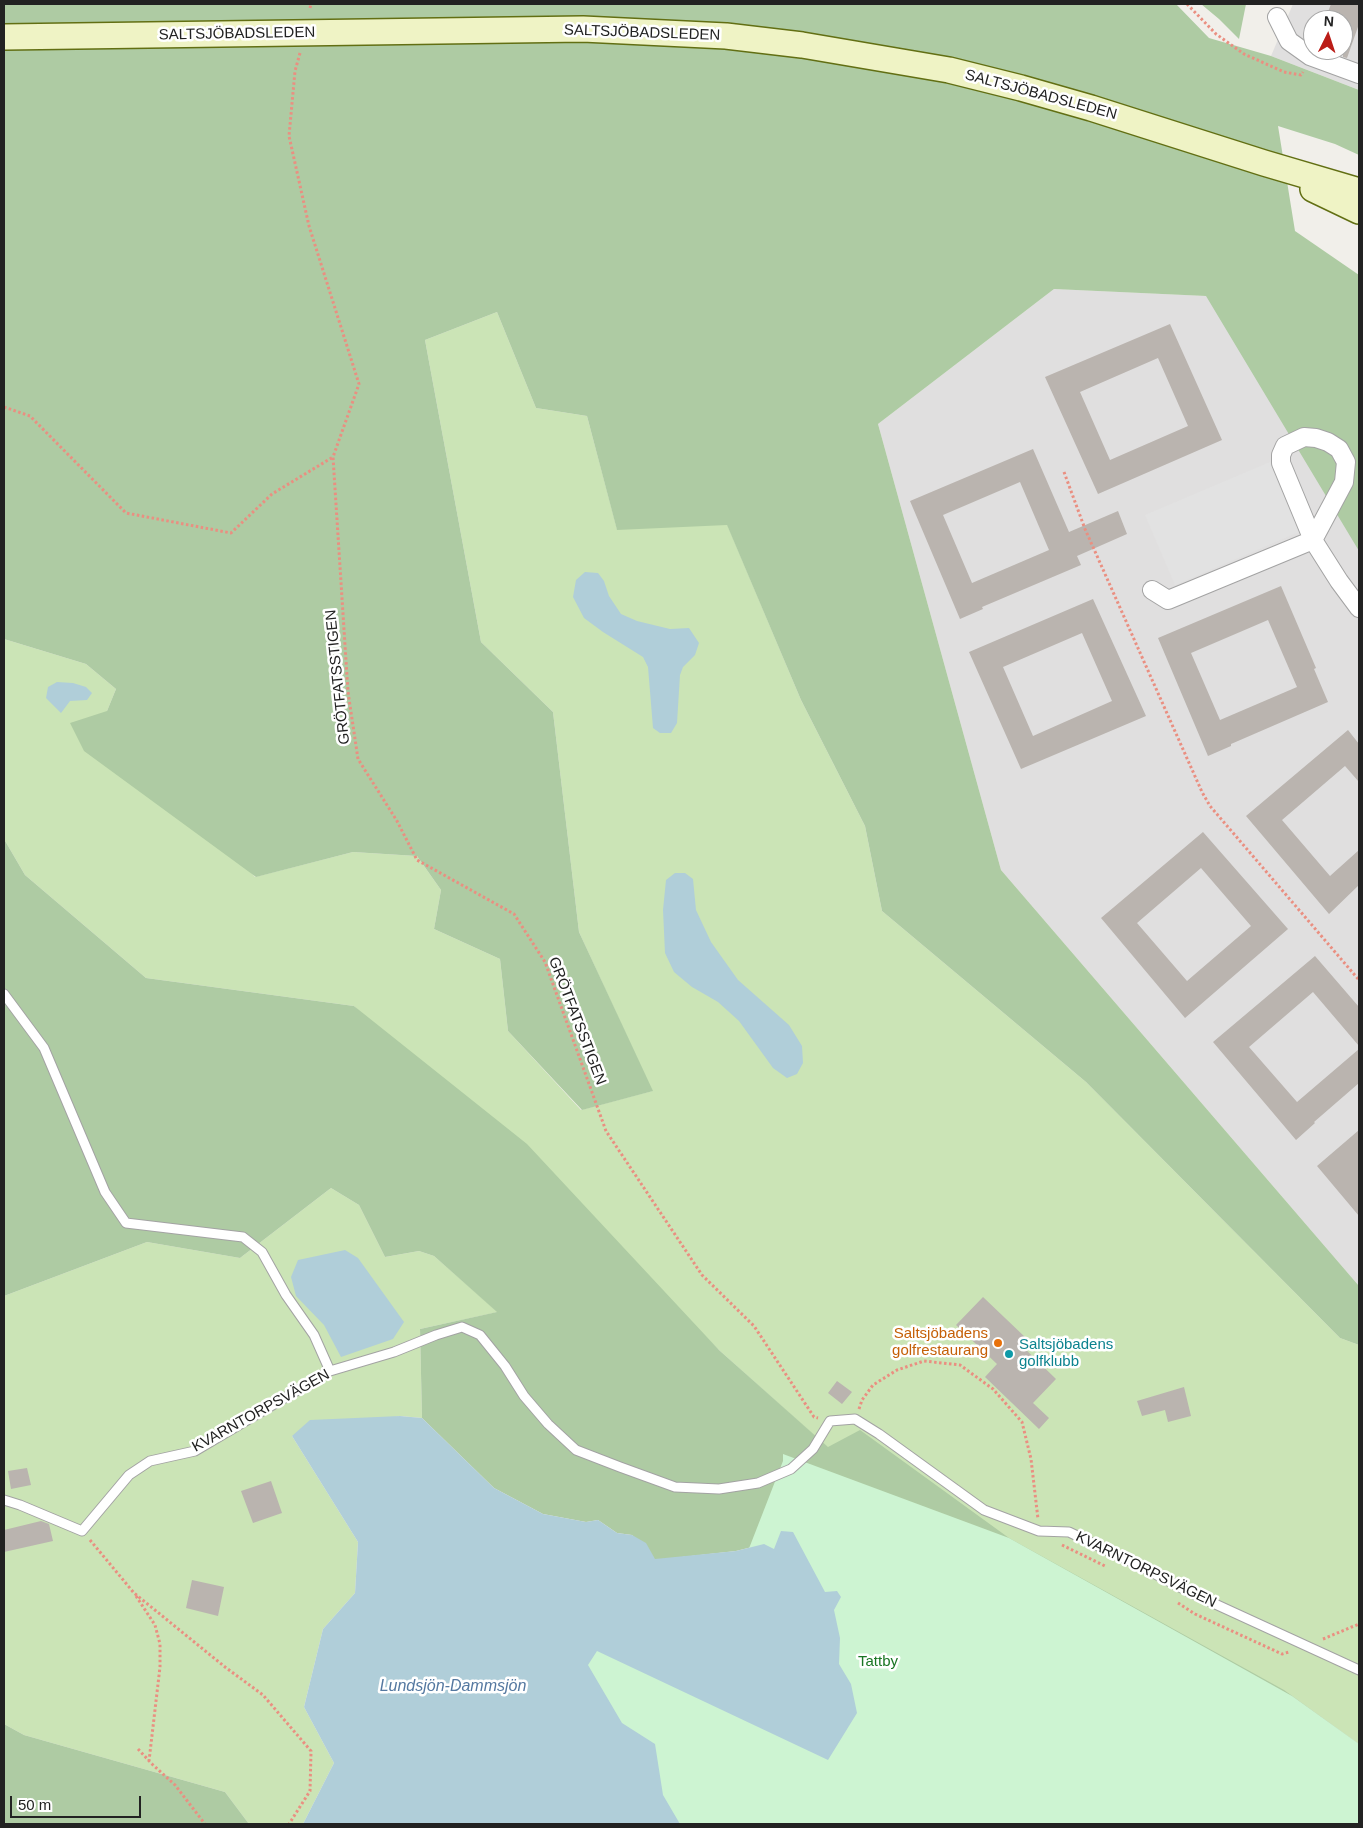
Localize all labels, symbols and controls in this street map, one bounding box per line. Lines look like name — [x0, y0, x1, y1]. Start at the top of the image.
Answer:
north arrow — [1303, 10, 1353, 60]
text: N — [1323, 13, 1335, 29]
street label: SALTSJÖBADSLEDEN — [564, 21, 720, 45]
street label: SALTSJÖBADSLEDEN — [159, 24, 315, 44]
street label: SALTSJÖBADSLEDEN — [963, 66, 1119, 124]
street label: GRÖTFATSSTIGEN — [322, 609, 354, 745]
street label: GRÖTFATSSTIGEN — [544, 954, 610, 1088]
place label: Saltsjöbadens golfrestaurang — [892, 1325, 988, 1360]
place label: Saltsjöbadens golfklubb — [1019, 1336, 1113, 1371]
marker: Saltsjöbadens golfrestaurang — [992, 1337, 1004, 1349]
marker: Saltsjöbadens golfklubb — [1003, 1348, 1015, 1360]
street label: KVARNTORPSVÄGEN — [189, 1366, 333, 1456]
street label: KVARNTORPSVÄGEN — [1073, 1528, 1219, 1612]
park label: Tattby — [858, 1653, 898, 1671]
water label: Lundsjön-Dammsjön — [380, 1677, 526, 1697]
scale bar — [12, 1786, 144, 1818]
text: 50 m — [18, 1796, 51, 1813]

